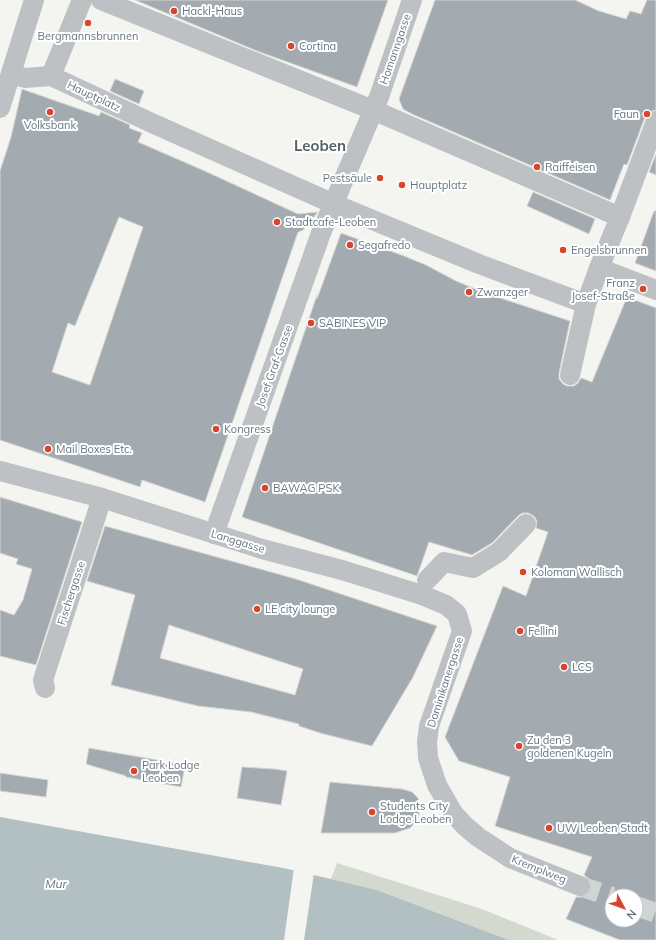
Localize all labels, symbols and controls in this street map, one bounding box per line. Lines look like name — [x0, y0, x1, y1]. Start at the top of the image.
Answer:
place label: Hackl-Haus — [182, 4, 242, 18]
marker: Hackl-Haus — [169, 6, 179, 16]
street label: Homanngasse — [376, 12, 414, 86]
marker: Bergmannsbrunnen — [83, 18, 93, 28]
place label: Bergmannsbrunnen — [38, 29, 138, 43]
place label: Cortina — [299, 39, 336, 53]
marker: Cortina — [286, 41, 296, 51]
street label: Hauptplatz — [65, 78, 123, 115]
marker: Volksbank — [45, 107, 55, 117]
place label: Faun — [614, 107, 639, 121]
marker: Faun — [642, 109, 652, 119]
place label: Volksbank — [24, 118, 76, 132]
district label: Leoben — [294, 136, 346, 155]
place label: Raiffeisen — [545, 160, 595, 174]
marker: Raiffeisen — [532, 162, 542, 172]
place label: Pestsäule — [323, 171, 372, 185]
marker: Pestsäule — [375, 173, 385, 183]
place label: Hauptplatz — [410, 178, 467, 192]
marker: Hauptplatz — [397, 180, 407, 190]
place label: Stadtcafe-Leoben — [285, 215, 376, 229]
marker: Stadtcafe-Leoben — [272, 217, 282, 227]
place label: Segafredo — [358, 238, 411, 252]
marker: Segafredo — [345, 240, 355, 250]
place label: Engelsbrunnen — [571, 243, 647, 257]
marker: Engelsbrunnen — [558, 245, 568, 255]
place label: Franz Josef-Straße — [571, 276, 635, 303]
marker: Franz Josef-Straße — [638, 284, 648, 294]
place label: Zwanzger — [477, 285, 528, 299]
marker: Zwanzger — [464, 287, 474, 297]
place label: SABINES VIP — [319, 316, 386, 330]
marker: SABINES VIP — [306, 318, 316, 328]
street label: Josef Graf-Gasse — [253, 323, 295, 409]
place label: Kongress — [224, 422, 271, 436]
marker: Kongress — [211, 424, 221, 434]
place label: Mail Boxes Etc. — [56, 442, 132, 456]
marker: Mail Boxes Etc. — [43, 444, 53, 454]
place label: BAWAG PSK — [273, 481, 340, 495]
marker: BAWAG PSK — [260, 483, 270, 493]
street label: Langgasse — [209, 526, 267, 556]
street label: Fischergasse — [54, 559, 88, 627]
place label: Koloman Wallisch — [531, 565, 622, 579]
marker: Koloman Wallisch — [518, 567, 528, 577]
place label: LE city lounge — [265, 602, 335, 616]
marker: LE city lounge — [252, 604, 262, 614]
place label: Fellini — [528, 624, 557, 638]
marker: Fellini — [515, 626, 525, 636]
street label: Dominikanergasse — [424, 635, 466, 729]
place label: LCS — [572, 660, 592, 674]
marker: LCS — [559, 662, 569, 672]
place label: Zu den 3 goldenen Kugeln — [527, 733, 612, 760]
marker: Zu den 3 goldenen Kugeln — [514, 741, 524, 751]
place label: Park Lodge Leoben — [142, 758, 199, 785]
marker: Park Lodge Leoben — [129, 766, 139, 776]
place label: Students City Lodge Leoben — [380, 799, 452, 826]
marker: Students City Lodge Leoben — [367, 807, 377, 817]
place label: UW Leoben Stadt — [557, 821, 648, 835]
marker: UW Leoben Stadt — [544, 823, 554, 833]
street label: Kremplweg — [510, 852, 568, 886]
water label: Mur — [45, 876, 67, 891]
north arrow — [604, 888, 644, 928]
text: N — [624, 907, 640, 922]

